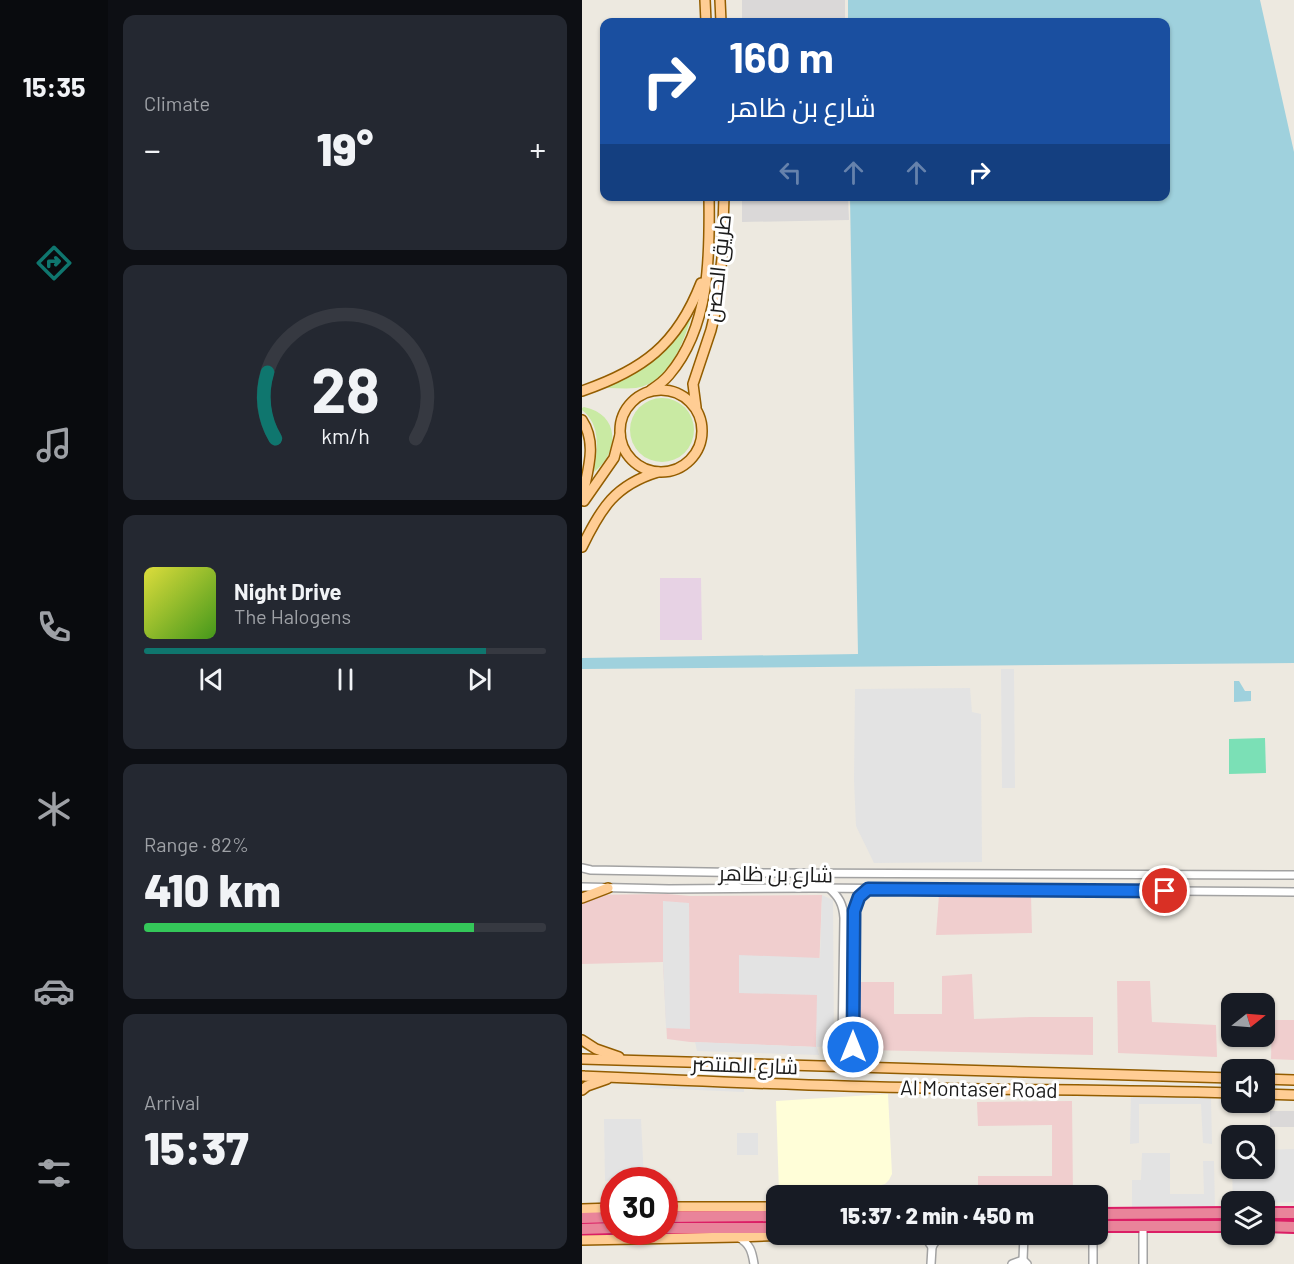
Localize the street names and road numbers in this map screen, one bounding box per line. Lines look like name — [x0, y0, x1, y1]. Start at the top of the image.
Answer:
street label: طريق الحصن — [699, 213, 737, 323]
street label: شارع بن ظاهر — [718, 859, 833, 889]
street label: شارع المنتصر — [690, 1050, 799, 1081]
street label: Al Montaser Road — [900, 1074, 1058, 1102]

